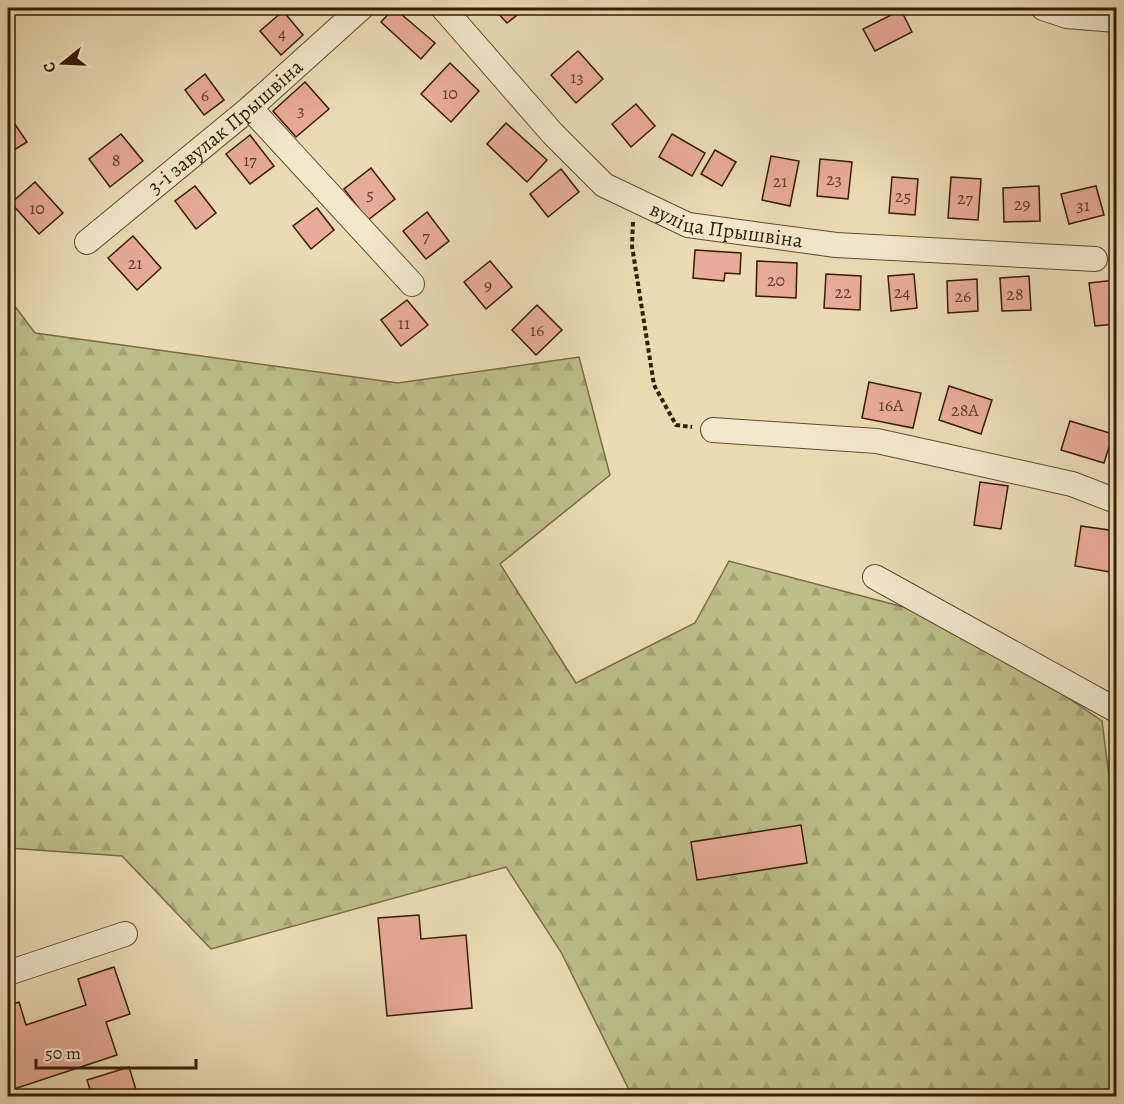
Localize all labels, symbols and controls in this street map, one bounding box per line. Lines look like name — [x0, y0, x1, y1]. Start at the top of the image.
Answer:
house number: 4 — [278, 21, 286, 45]
north arrow — [33, 33, 93, 93]
street label: 3-і завулак Прышвіна — [142, 53, 309, 201]
text: С — [38, 59, 62, 75]
house number: 13 — [570, 65, 584, 89]
house number: 10 — [442, 81, 458, 105]
house number: 6 — [201, 83, 209, 107]
house number: 3 — [297, 98, 305, 122]
house number: 8 — [112, 148, 120, 172]
house number: 17 — [243, 148, 257, 172]
house number: 23 — [826, 167, 842, 191]
house number: 21 — [773, 169, 787, 193]
house number: 5 — [366, 182, 374, 206]
house number: 25 — [895, 184, 911, 208]
house number: 27 — [957, 186, 973, 210]
house number: 29 — [1014, 192, 1030, 216]
house number: 31 — [1076, 193, 1090, 217]
street label: вуліца Прышвіна — [645, 195, 805, 254]
house number: 10 — [29, 196, 45, 220]
house number: 7 — [422, 224, 430, 248]
house number: 21 — [128, 251, 142, 275]
house number: 20 — [767, 268, 785, 292]
house number: 9 — [484, 273, 492, 297]
house number: 22 — [834, 280, 852, 304]
house number: 24 — [894, 280, 910, 304]
house number: 28 — [1006, 282, 1024, 306]
house number: 26 — [955, 284, 971, 308]
house number: 11 — [398, 311, 410, 335]
house number: 16 — [530, 318, 544, 342]
house number: 16А — [879, 393, 904, 417]
house number: 28А — [951, 398, 979, 422]
scale bar — [36, 1032, 196, 1070]
text: 50 m — [45, 1041, 81, 1065]

